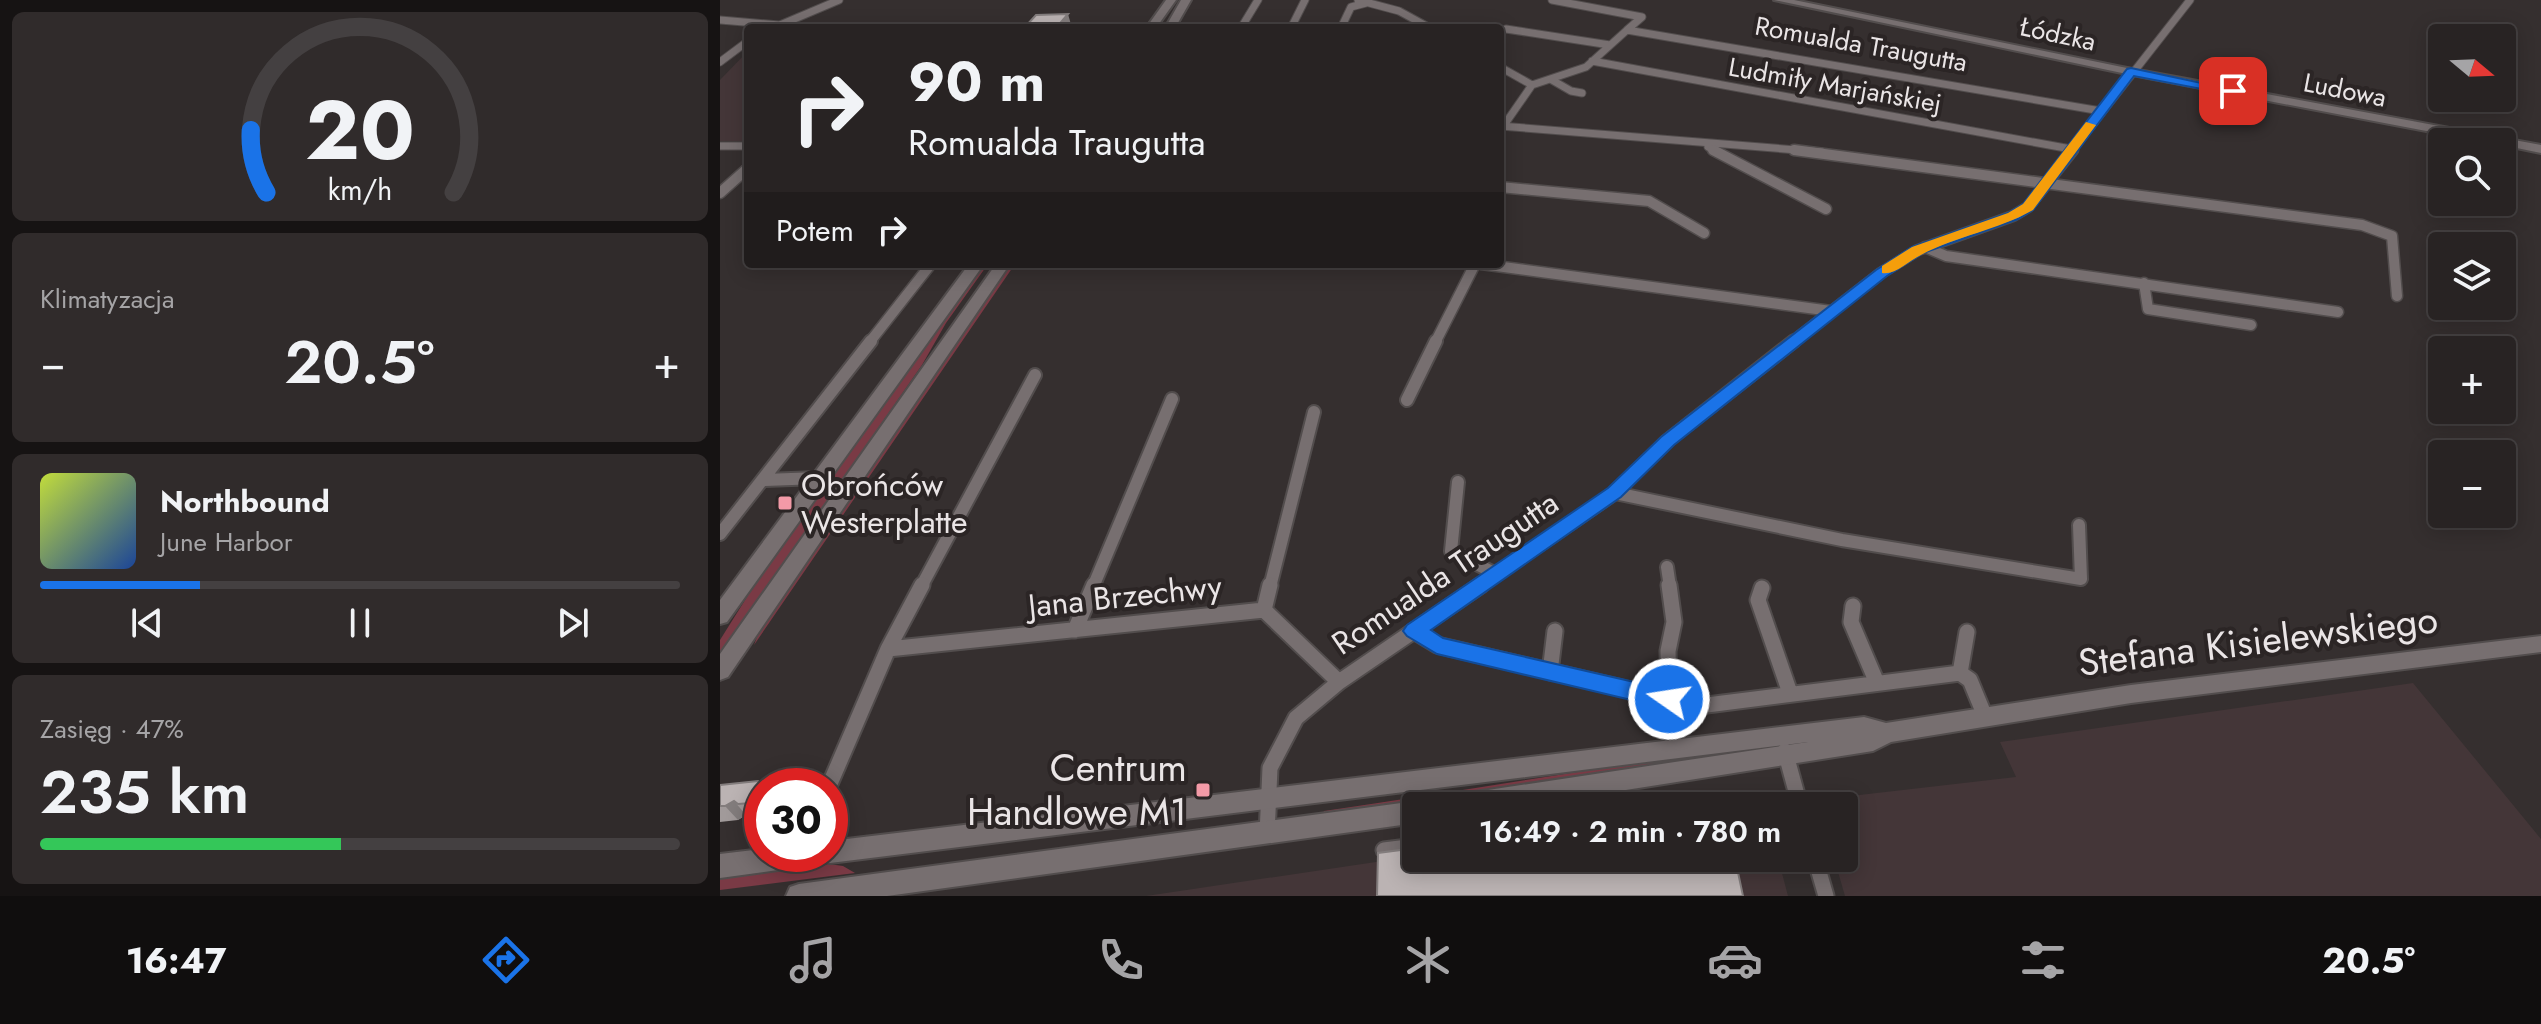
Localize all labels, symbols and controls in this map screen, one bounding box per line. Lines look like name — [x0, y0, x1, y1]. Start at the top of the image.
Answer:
street label: Romualda Traugutta — [1752, 7, 1970, 81]
street label: Łódzka — [2016, 7, 2099, 61]
north arrow — [2428, 24, 2516, 112]
map controls — [2428, 24, 2516, 528]
text: 90 m — [908, 41, 1045, 122]
street label: Ludmiły Marjańskiej — [1726, 48, 1944, 122]
icon: right — [776, 56, 880, 160]
pin — [2199, 57, 2267, 125]
street label: Ludowa — [2300, 63, 2390, 117]
text: 20 — [305, 69, 415, 189]
icon: arrive — [2211, 69, 2255, 113]
text: Romualda Traugutta — [908, 116, 1205, 168]
button: search — [2428, 128, 2516, 216]
text: km/h — [328, 169, 392, 211]
icon: right — [870, 208, 914, 252]
text: Potem — [776, 209, 854, 252]
button: layers — [2428, 232, 2516, 320]
text: Klimatyzacja — [40, 280, 175, 318]
text: 20.5° — [285, 319, 434, 406]
text: − — [40, 331, 66, 395]
text: + — [653, 331, 680, 395]
button: + — [2428, 336, 2516, 424]
button: − — [2428, 440, 2516, 528]
place label: Obrońców Westerplatte — [801, 462, 967, 545]
text: Northbound — [160, 480, 330, 523]
street label: Romualda Traugutta — [1323, 480, 1567, 666]
marker: Obrońców Westerplatte — [776, 494, 794, 512]
text: June Harbor — [160, 523, 293, 561]
street label: Jana Brzechwy — [1022, 563, 1225, 629]
street label: Stefana Kisielewskiego — [2075, 591, 2441, 690]
icon: previous — [125, 601, 169, 645]
icon: pause — [338, 601, 382, 645]
icon: next — [551, 601, 595, 645]
position arrow — [1627, 657, 1711, 741]
text: Zasięg · 47% — [40, 710, 184, 748]
place label: Centrum Handlowe M1 — [967, 740, 1187, 839]
text: 235 km — [40, 749, 249, 836]
speed limit sign: 30 — [744, 768, 848, 872]
marker: Centrum Handlowe M1 — [1194, 781, 1212, 799]
text: 16:49 · 2 min · 780 m — [1479, 810, 1781, 853]
icon: directions — [478, 932, 534, 988]
icon: music — [785, 932, 841, 988]
icon: phone — [1093, 932, 1149, 988]
icon: climate — [1400, 932, 1456, 988]
icon: car — [1707, 932, 1763, 988]
icon: filters — [2015, 932, 2071, 988]
text: 16:47 — [126, 934, 227, 986]
text: 20.5° — [2322, 934, 2415, 986]

